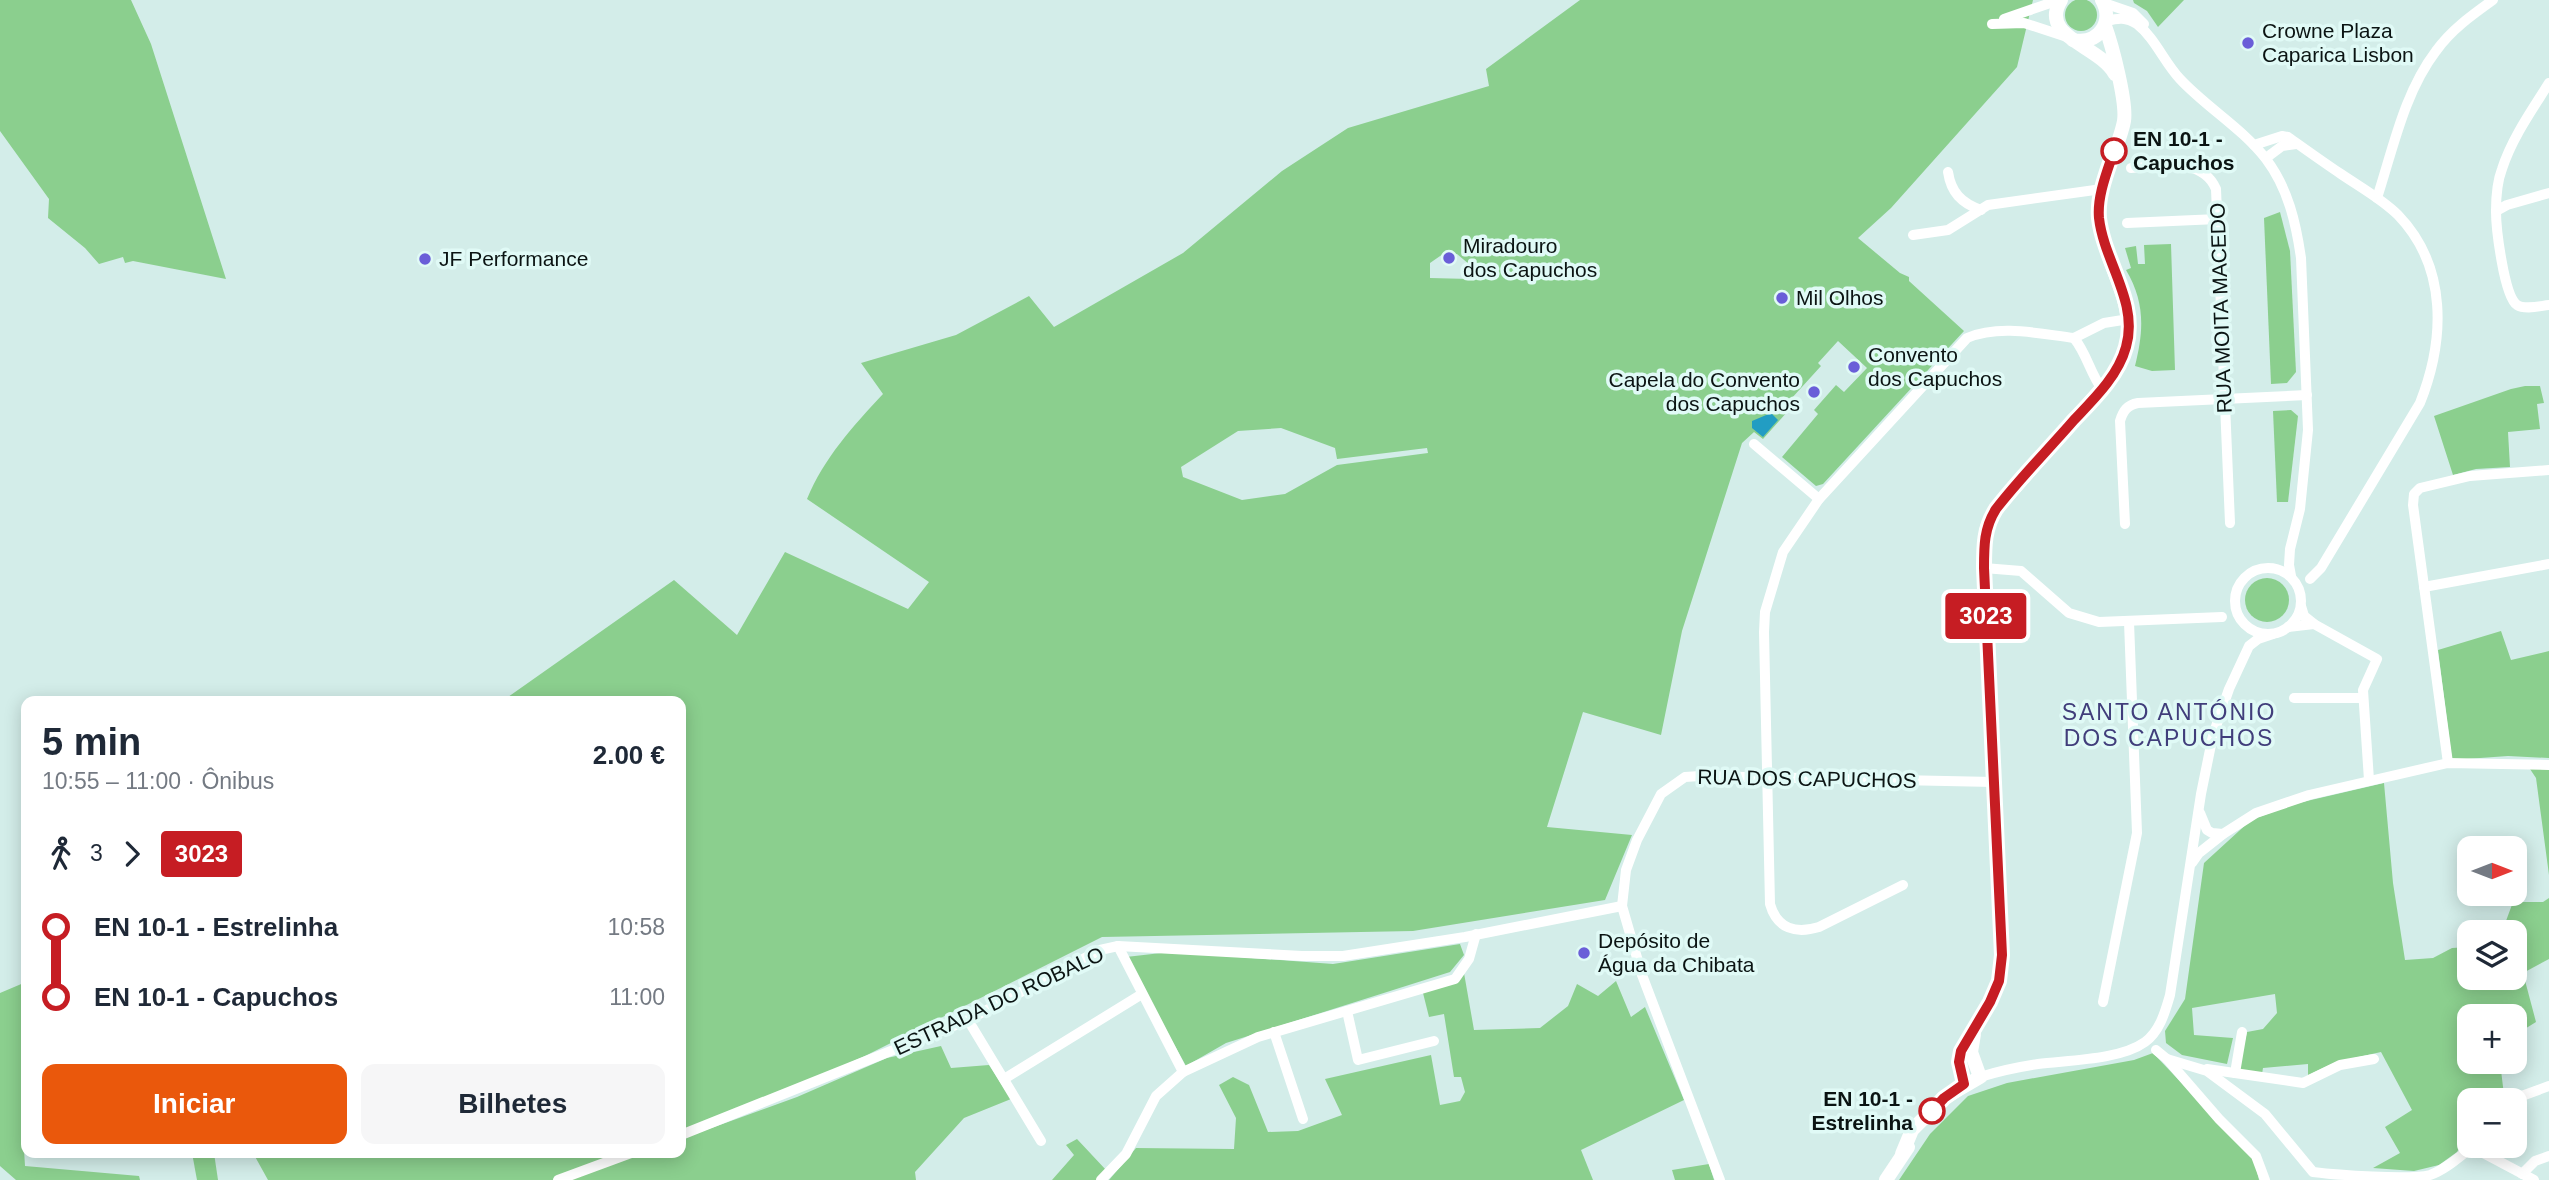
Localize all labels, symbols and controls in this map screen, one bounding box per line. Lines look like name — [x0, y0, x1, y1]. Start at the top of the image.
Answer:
place label: Crowne Plaza Caparica Lisbon — [2262, 19, 2414, 66]
marker: Crowne Plaza Caparica Lisbon — [2240, 35, 2256, 51]
place label: EN 10-1 - Capuchos — [2133, 127, 2235, 174]
marker: EN 10-1 - Capuchos — [2101, 138, 2127, 164]
street label: RUA MOITA MACEDO — [2205, 202, 2236, 414]
place label: Miradouro dos Capuchos — [1463, 234, 1597, 281]
place label: JF Performance — [439, 247, 588, 270]
marker: Miradouro dos Capuchos — [1441, 250, 1457, 266]
marker: JF Performance — [417, 251, 433, 267]
place label: Mil Olhos — [1796, 286, 1884, 309]
marker: Mil Olhos — [1774, 290, 1790, 306]
place label: Convento dos Capuchos — [1868, 343, 2002, 390]
marker: Convento dos Capuchos — [1846, 359, 1862, 375]
place label: Capela do Convento dos Capuchos — [1609, 368, 1800, 415]
marker: Capela do Convento dos Capuchos — [1806, 384, 1822, 400]
line badge: 3023 — [1937, 593, 2035, 639]
text: 3023 — [1959, 602, 2013, 629]
district label: SANTO ANTÓNIO DOS CAPUCHOS — [2062, 699, 2276, 751]
text: 5 min — [42, 721, 141, 763]
text: 2.00 € — [593, 740, 665, 770]
street label: RUA DOS CAPUCHOS — [1697, 765, 1917, 792]
text: 10:55 – 11:00 · Ônibus — [42, 768, 274, 794]
icon: walk — [42, 835, 80, 873]
icon: forward — [113, 835, 151, 873]
north arrow — [2457, 836, 2527, 906]
map controls — [2457, 836, 2527, 1158]
text: 3 — [90, 840, 103, 866]
text: 3023 — [175, 840, 228, 867]
text: EN 10-1 - Estrelinha — [94, 912, 338, 942]
text: 10:58 — [607, 914, 665, 940]
button: layers — [2457, 920, 2527, 990]
place label: Depósito de Água da Chibata — [1598, 929, 1755, 976]
street label: ESTRADA DO ROBALO — [890, 942, 1107, 1059]
marker: Depósito de Água da Chibata — [1576, 945, 1592, 961]
text: EN 10-1 - Capuchos — [94, 982, 338, 1012]
text: 11:00 — [609, 984, 665, 1010]
button: + — [2457, 1004, 2527, 1074]
button: Iniciar — [42, 1064, 347, 1144]
button: Bilhetes — [361, 1064, 665, 1144]
place label: EN 10-1 - Estrelinha — [1811, 1087, 1913, 1134]
button: − — [2457, 1088, 2527, 1158]
marker: EN 10-1 - Estrelinha — [1919, 1098, 1945, 1124]

